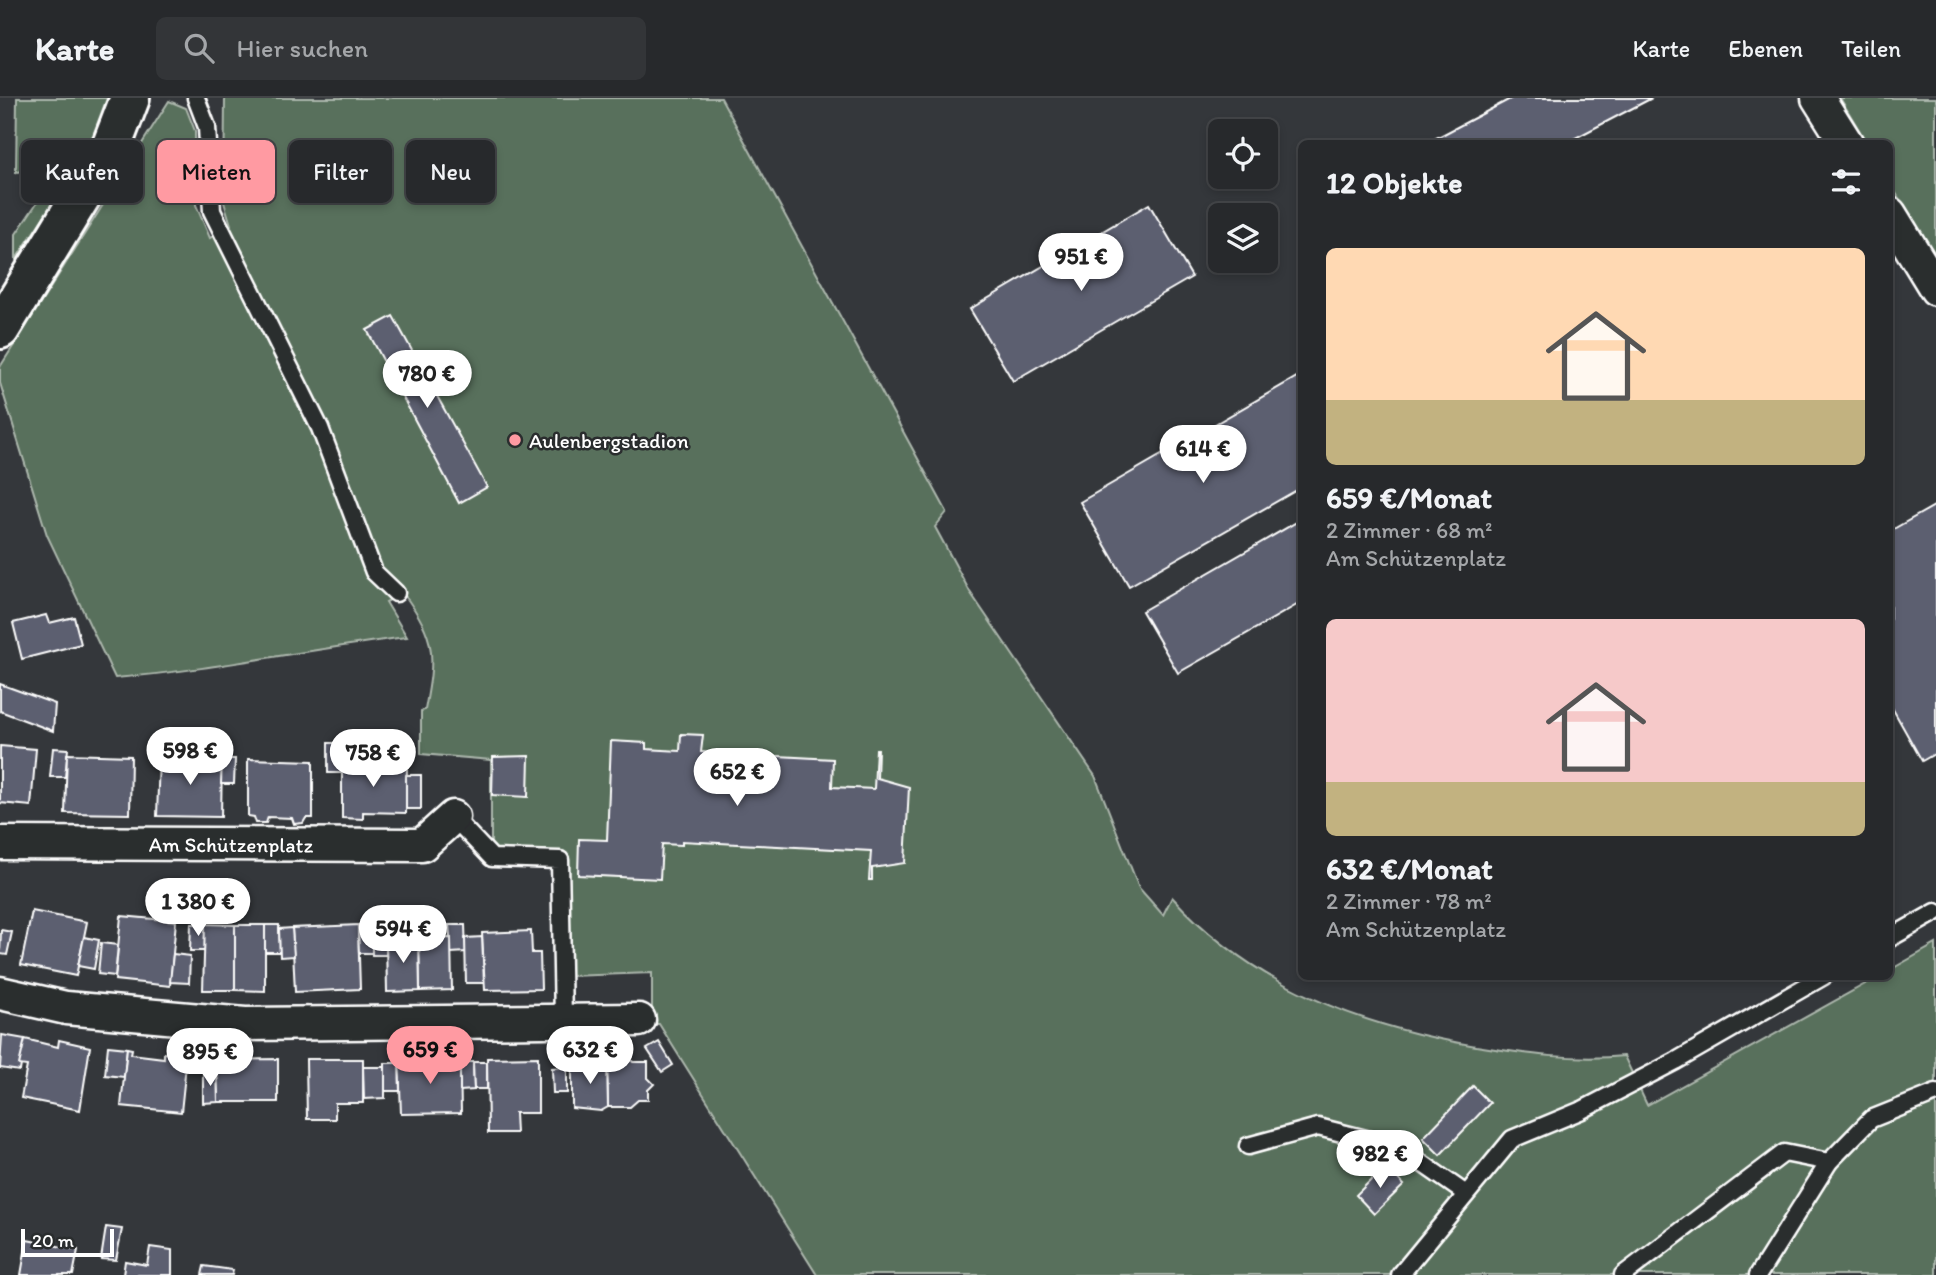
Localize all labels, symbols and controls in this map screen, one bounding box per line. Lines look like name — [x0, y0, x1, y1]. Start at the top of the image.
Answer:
search box — [156, 17, 646, 80]
text: Karte — [35, 29, 114, 68]
icon: search — [180, 29, 218, 67]
text: Hier suchen — [236, 32, 368, 64]
text: Karte — [1632, 34, 1690, 63]
text: Ebenen — [1728, 34, 1803, 63]
text: Teilen — [1841, 34, 1901, 63]
map controls — [1208, 119, 1278, 273]
button: locate — [1208, 119, 1278, 189]
chip: Kaufen — [21, 140, 143, 203]
chip: Mieten — [157, 140, 275, 203]
chip: Filter — [289, 140, 392, 203]
chip: Neu — [406, 140, 495, 203]
icon: filters — [1827, 163, 1865, 201]
text: 12 Objekte — [1326, 164, 1463, 201]
button: layers — [1208, 203, 1278, 273]
pin: 951 € — [1032, 234, 1130, 293]
text: 951 € — [1054, 242, 1108, 270]
icon: home — [1533, 293, 1659, 419]
pin: 780 € — [378, 350, 476, 410]
text: 780 € — [399, 359, 455, 387]
pin: 614 € — [1154, 426, 1252, 485]
place label: Aulenbergstadion — [529, 428, 689, 453]
marker: Aulenbergstadion — [507, 432, 523, 448]
text: 614 € — [1176, 434, 1230, 462]
text: 659 €/Monat — [1326, 479, 1492, 516]
text: 2 Zimmer · 68 m² — [1326, 516, 1493, 544]
text: Am Schützenplatz — [1326, 544, 1506, 572]
icon: home — [1533, 664, 1659, 790]
pin: 598 € — [141, 728, 239, 787]
pin: 758 € — [324, 730, 422, 789]
text: 598 € — [162, 736, 218, 764]
text: 758 € — [346, 738, 400, 766]
pin: 652 € — [688, 748, 786, 808]
text: 652 € — [710, 757, 764, 785]
street label: Am Schützenplatz — [149, 831, 314, 857]
text: 632 €/Monat — [1326, 850, 1492, 887]
pin: 1 380 € — [133, 878, 263, 938]
text: 1 380 € — [161, 887, 235, 915]
text: 2 Zimmer · 78 m² — [1326, 887, 1492, 915]
pin: 594 € — [354, 906, 452, 965]
text: 594 € — [375, 914, 431, 942]
text: Am Schützenplatz — [1326, 915, 1506, 943]
pin: 659 € — [381, 1026, 479, 1086]
pin: 632 € — [541, 1026, 639, 1086]
pin: 895 € — [161, 1028, 259, 1088]
text: 659 € — [403, 1035, 457, 1063]
text: 632 € — [562, 1035, 618, 1063]
text: 895 € — [182, 1037, 238, 1065]
pin: 982 € — [1331, 1130, 1429, 1190]
text: 982 € — [1352, 1139, 1408, 1167]
scale bar — [21, 1226, 114, 1258]
text: 20 m — [32, 1229, 74, 1252]

